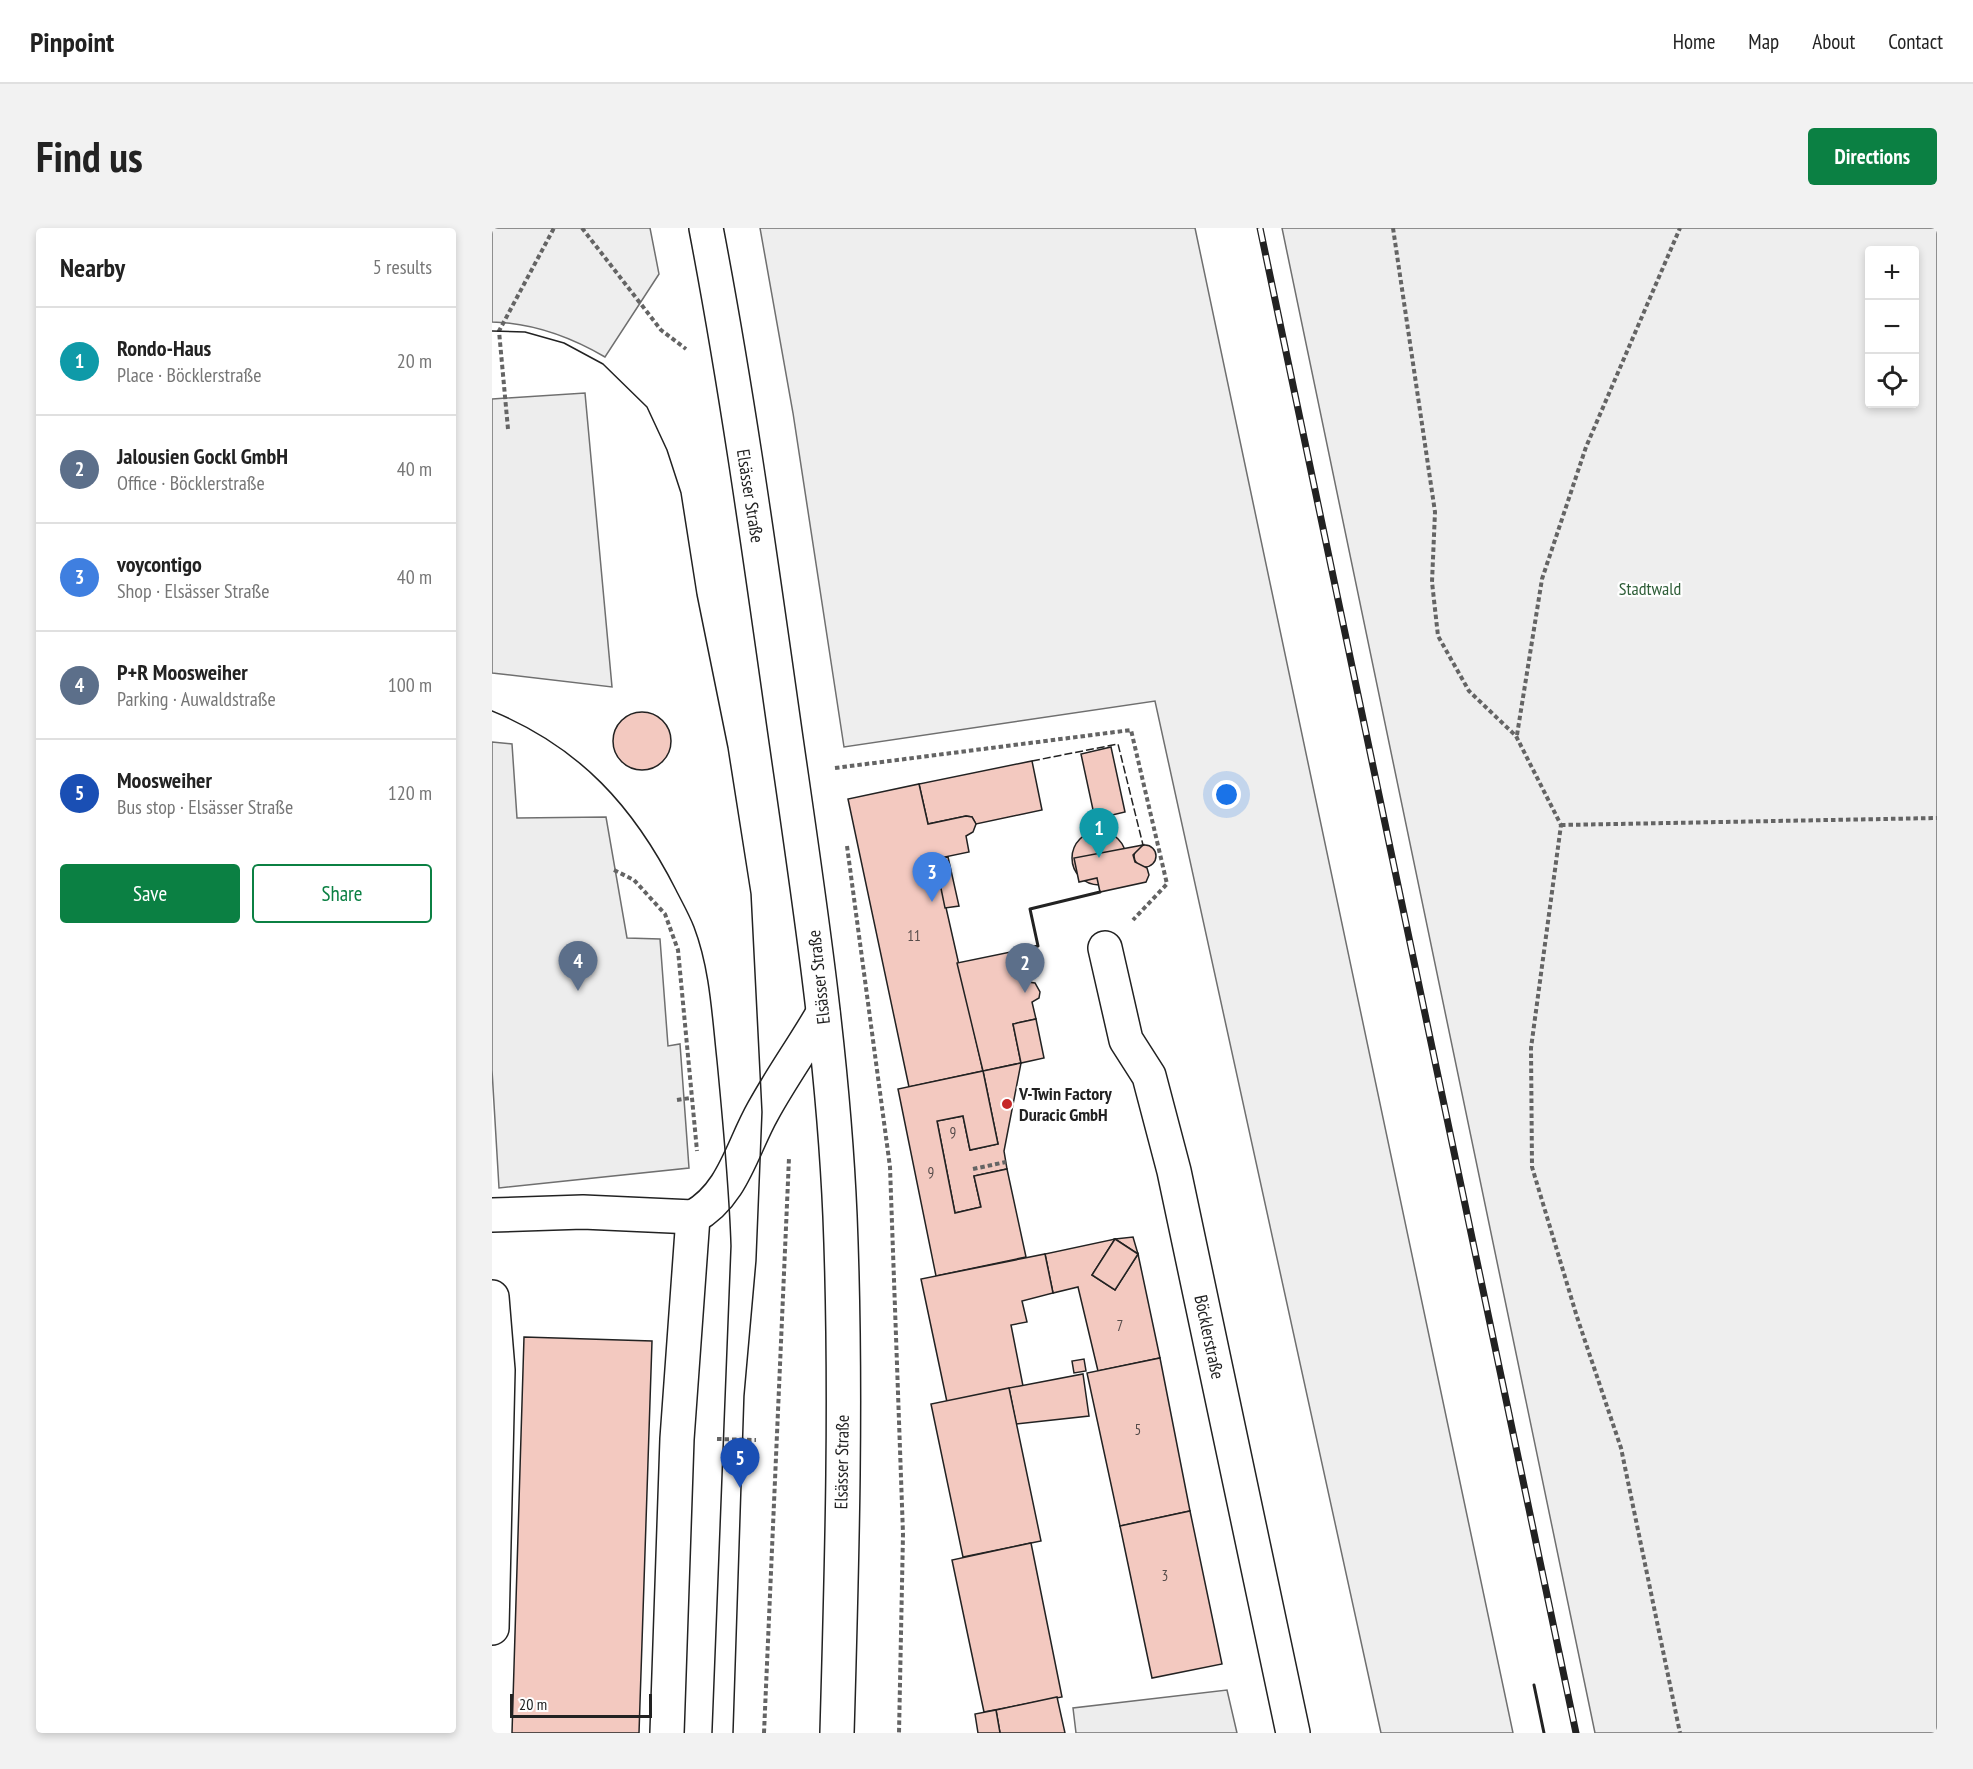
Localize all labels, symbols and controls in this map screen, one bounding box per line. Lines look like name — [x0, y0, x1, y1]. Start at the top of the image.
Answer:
text: Pinpoint — [30, 23, 114, 60]
text: Home — [1673, 28, 1715, 55]
text: Map — [1748, 28, 1779, 55]
text: About — [1812, 28, 1855, 55]
text: Contact — [1888, 28, 1943, 55]
button: Directions — [1808, 128, 1937, 185]
text: Find us — [36, 129, 143, 184]
map controls — [1865, 246, 1919, 408]
button: + — [1865, 246, 1919, 300]
text: Nearby — [60, 251, 125, 284]
text: 5 results — [373, 254, 432, 280]
button: − — [1865, 300, 1919, 354]
text: Rondo-Haus — [117, 334, 211, 362]
text: 1 — [75, 348, 84, 374]
text: 20 m — [397, 348, 432, 374]
button: locate — [1865, 354, 1919, 408]
text: Place · Böcklerstraße — [117, 362, 262, 388]
text: Jalousien Gockl GmbH — [117, 442, 288, 470]
street label: Elsässer Straße — [732, 447, 769, 544]
text: 2 — [75, 456, 84, 482]
text: 40 m — [397, 456, 432, 482]
text: Office · Böcklerstraße — [117, 470, 265, 496]
text: voycontigo — [117, 550, 202, 578]
text: 3 — [75, 564, 84, 590]
text: 40 m — [397, 564, 432, 590]
park label: Stadtwald — [1619, 577, 1681, 600]
text: Shop · Elsässer Straße — [117, 578, 270, 604]
text: P+R Moosweiher — [117, 658, 248, 686]
text: 4 — [75, 672, 84, 698]
text: 100 m — [388, 672, 432, 698]
text: Parking · Auwaldstraße — [117, 686, 276, 712]
text: Moosweiher — [117, 766, 212, 794]
text: 5 — [75, 780, 84, 806]
text: 120 m — [388, 780, 432, 806]
your location — [1212, 780, 1241, 809]
text: Bus stop · Elsässer Straße — [117, 794, 293, 820]
pin: 1 — [1080, 808, 1118, 858]
pin: 3 — [912, 852, 952, 902]
button: Save — [60, 864, 240, 923]
button: Share — [252, 864, 432, 923]
house number: 11 — [907, 926, 921, 945]
street label: Elsässer Straße — [802, 929, 835, 1025]
pin: 4 — [558, 942, 598, 991]
pin: 2 — [1006, 944, 1044, 993]
place label: V-Twin Factory Duracic GmbH — [1018, 1082, 1112, 1126]
marker: V-Twin Factory Duracic GmbH — [1000, 1097, 1014, 1111]
house number: 9 — [950, 1123, 956, 1142]
house number: 9 — [928, 1163, 934, 1182]
street label: Böcklerstraße — [1189, 1293, 1230, 1381]
house number: 7 — [1117, 1316, 1123, 1335]
street label: Elsässer Straße — [829, 1415, 854, 1509]
house number: 5 — [1135, 1420, 1141, 1439]
pin: 5 — [720, 1438, 760, 1488]
house number: 3 — [1162, 1566, 1168, 1585]
scale bar — [510, 1691, 652, 1718]
text: 20 m — [519, 1694, 547, 1714]

